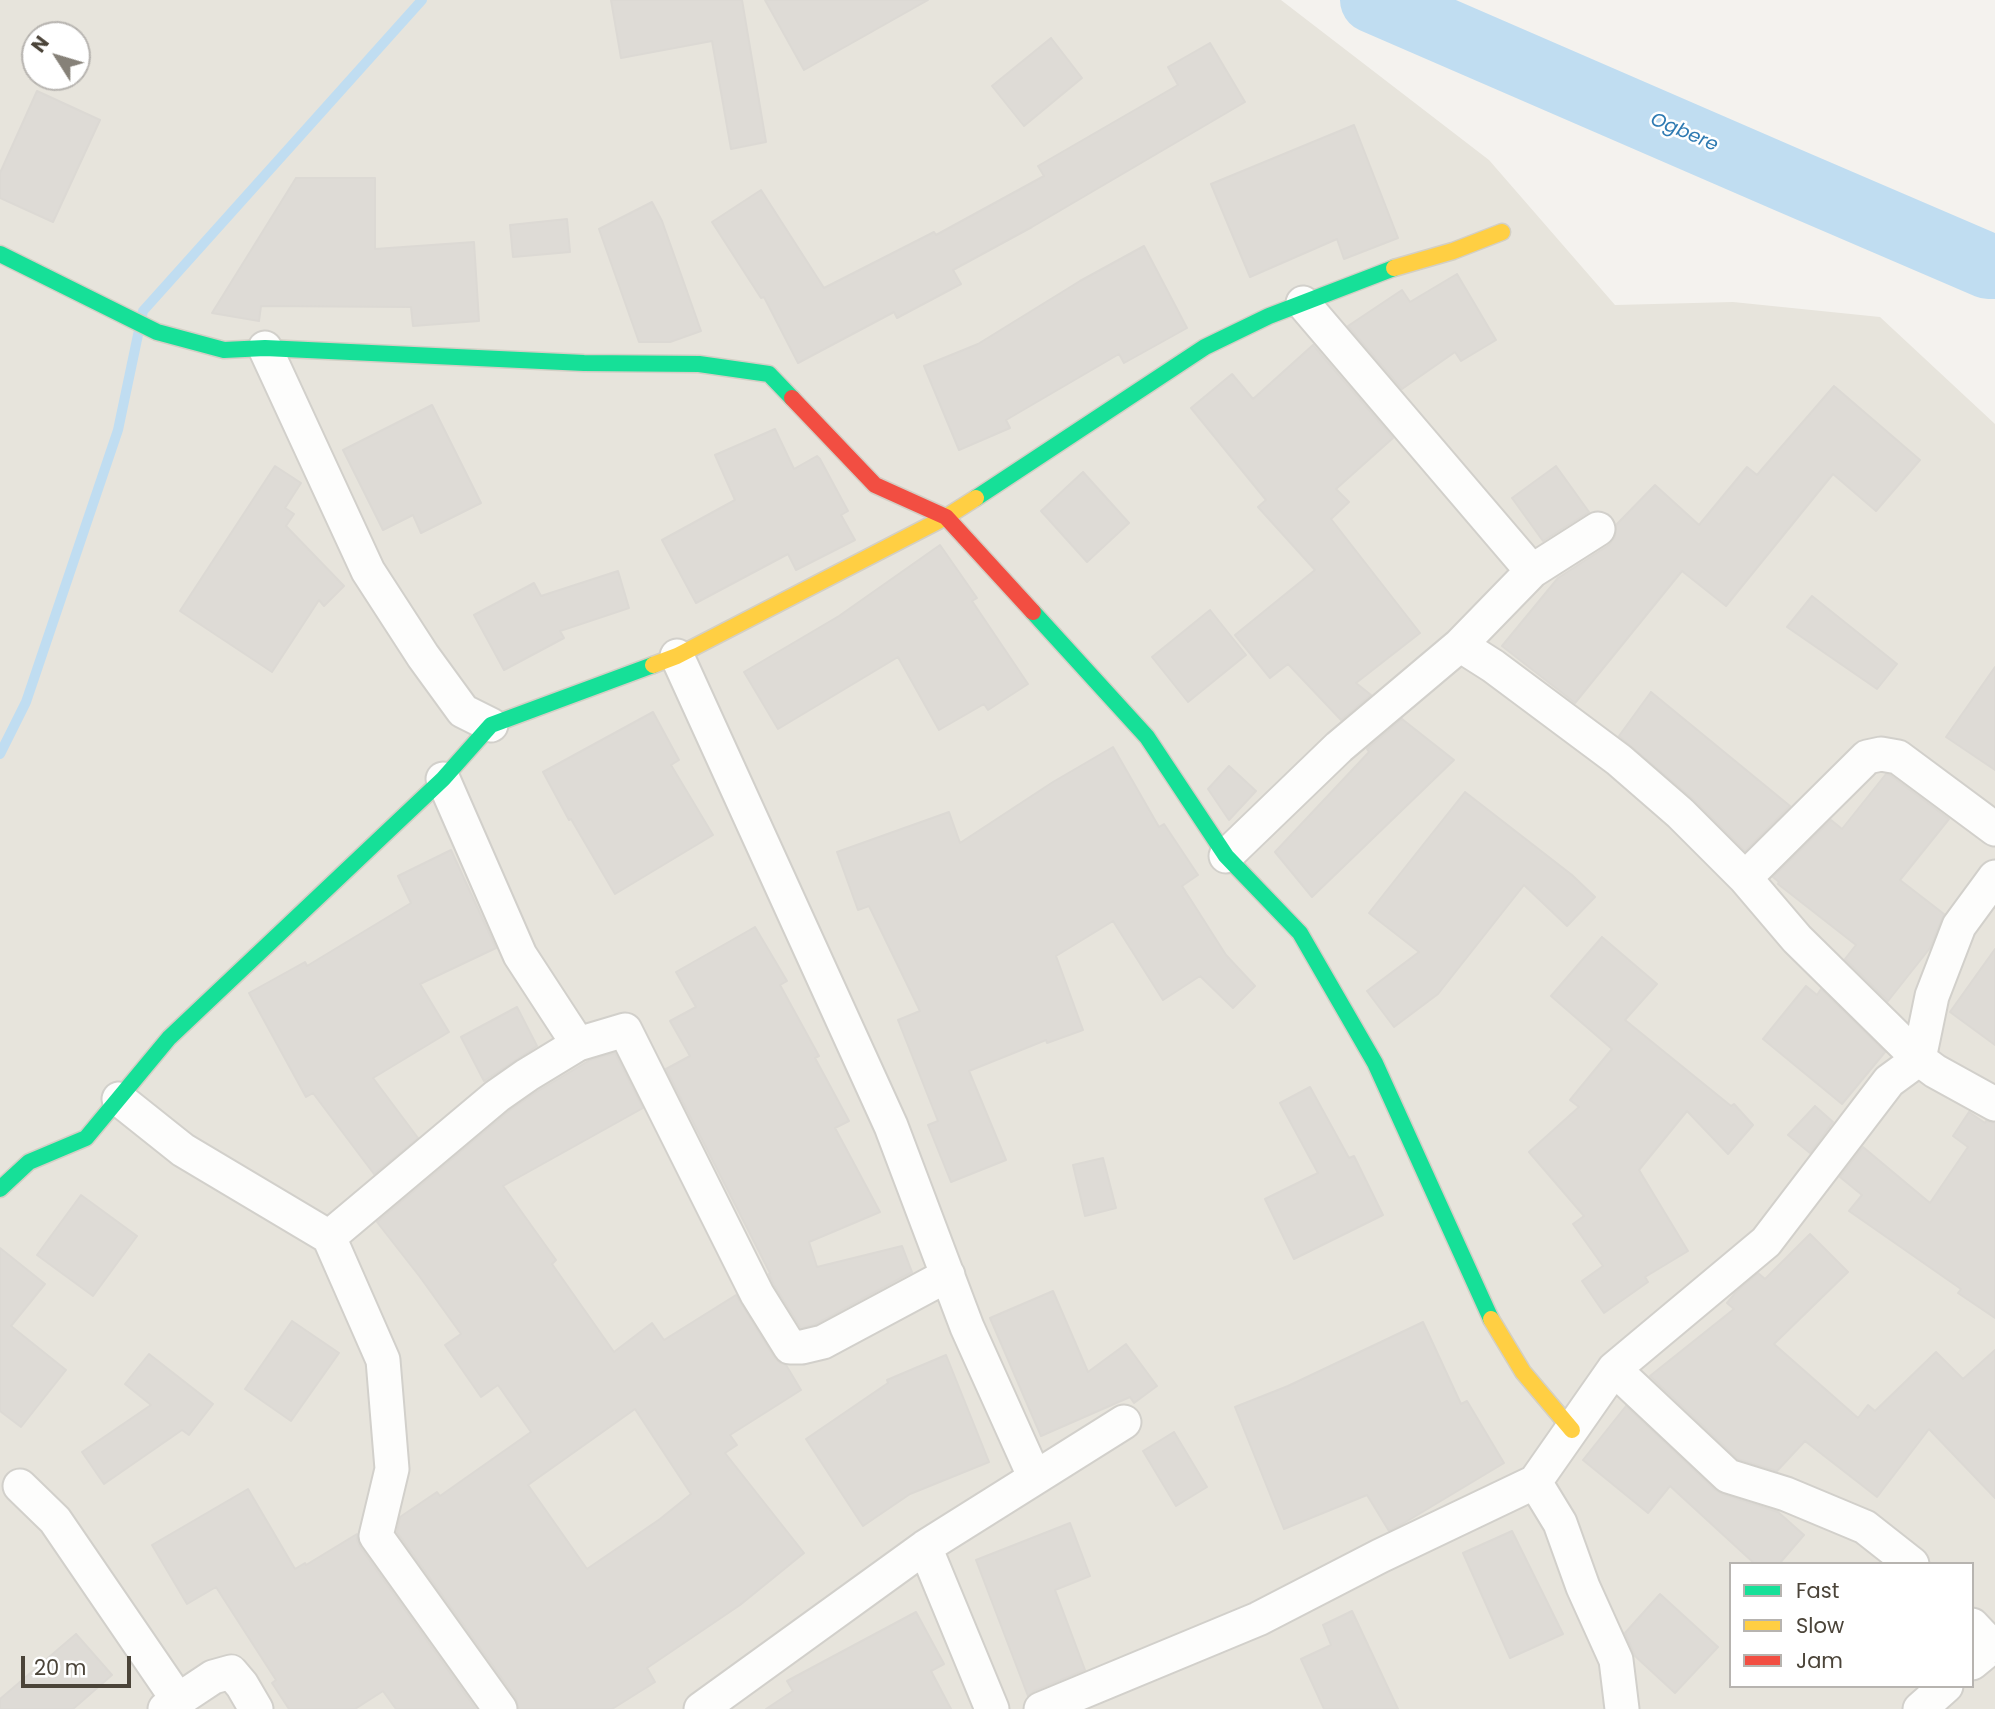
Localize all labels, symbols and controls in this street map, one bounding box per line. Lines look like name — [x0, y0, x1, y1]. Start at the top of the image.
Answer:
north arrow — [21, 21, 91, 91]
text: N — [25, 30, 56, 58]
water label: Ogbere — [1647, 109, 1721, 157]
legend — [1729, 1562, 1974, 1688]
text: Fast — [1796, 1576, 1839, 1605]
text: Slow — [1796, 1611, 1844, 1640]
scale bar — [24, 1642, 135, 1686]
text: Jam — [1796, 1646, 1843, 1675]
text: 20 m — [34, 1653, 87, 1682]

